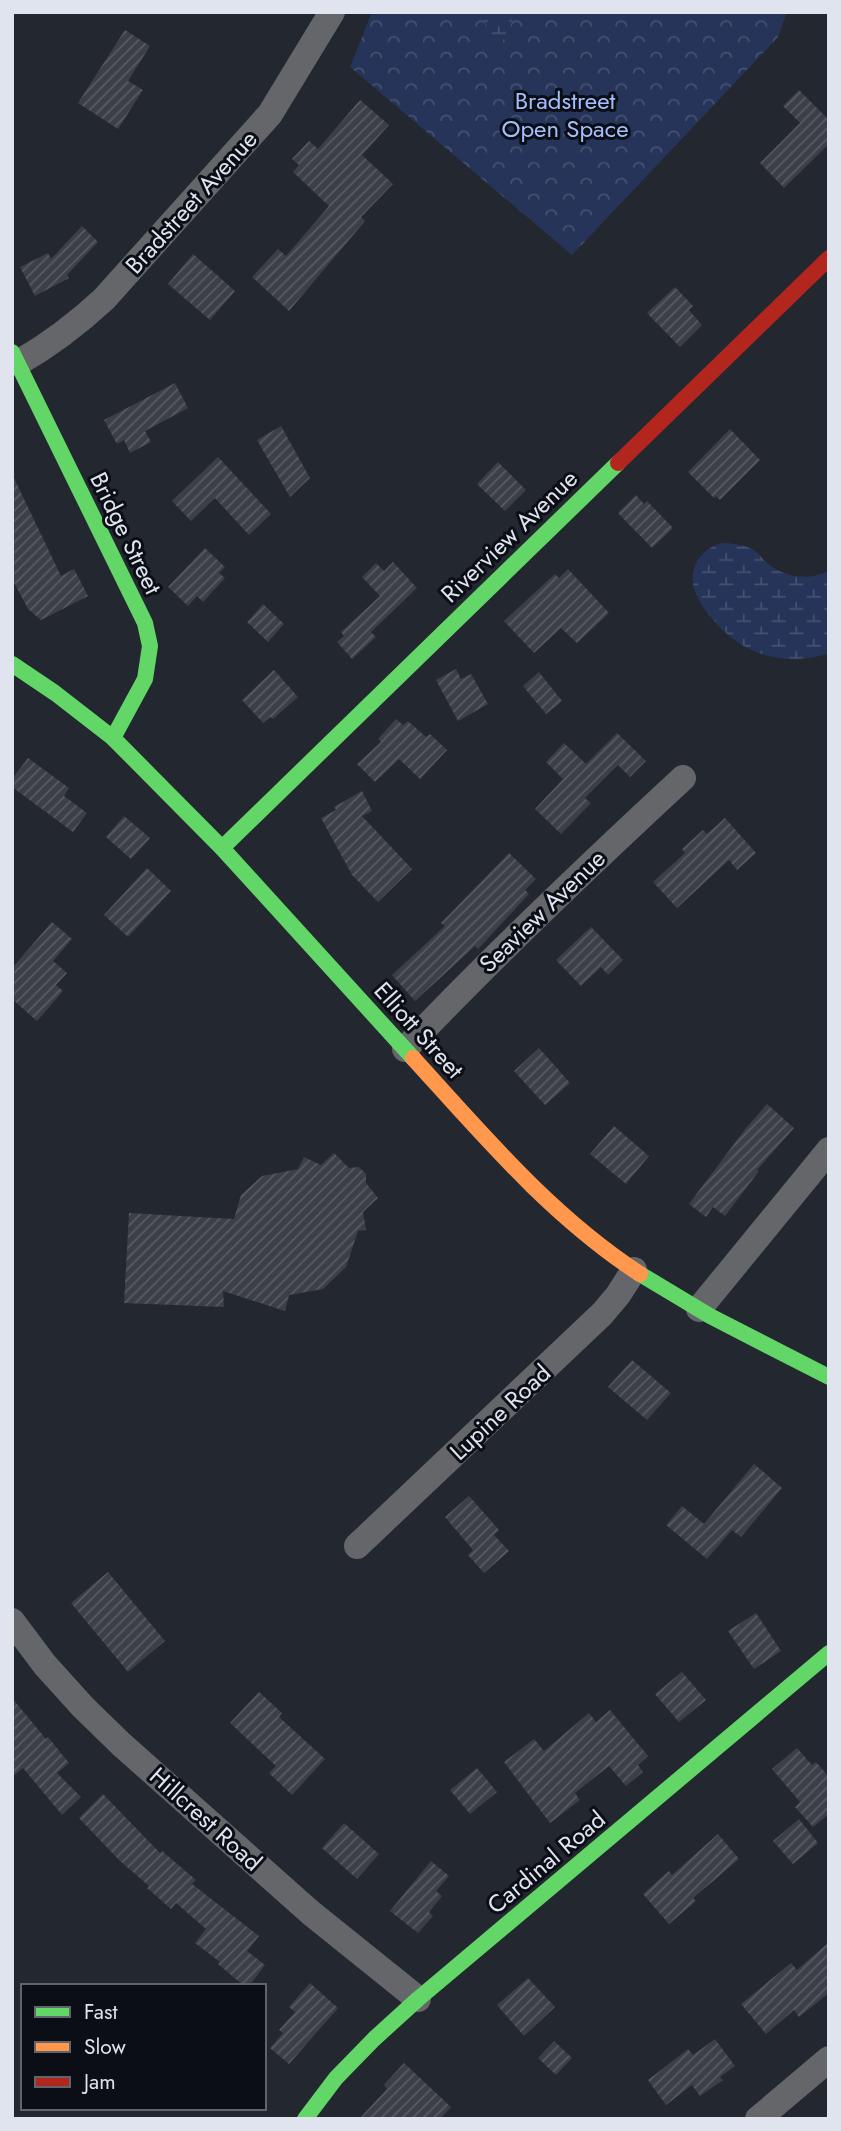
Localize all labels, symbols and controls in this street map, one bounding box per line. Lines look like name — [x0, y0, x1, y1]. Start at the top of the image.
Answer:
park label: Bradstreet Open Space — [501, 83, 629, 146]
street label: Bradstreet Avenue — [117, 122, 265, 282]
street label: Riverview Avenue — [433, 461, 585, 611]
street label: Bridge Street — [81, 466, 171, 600]
street label: Seaview Avenue — [471, 841, 613, 981]
street label: Elliott Street — [366, 974, 472, 1086]
street label: Lupine Road — [442, 1356, 558, 1468]
street label: Hillcrest Road — [142, 1759, 270, 1879]
street label: Cardinal Road — [479, 1802, 613, 1922]
legend — [21, 1984, 266, 2110]
text: Fast — [84, 1997, 117, 2027]
text: Slow — [84, 2032, 126, 2062]
text: Jam — [81, 2067, 116, 2097]

